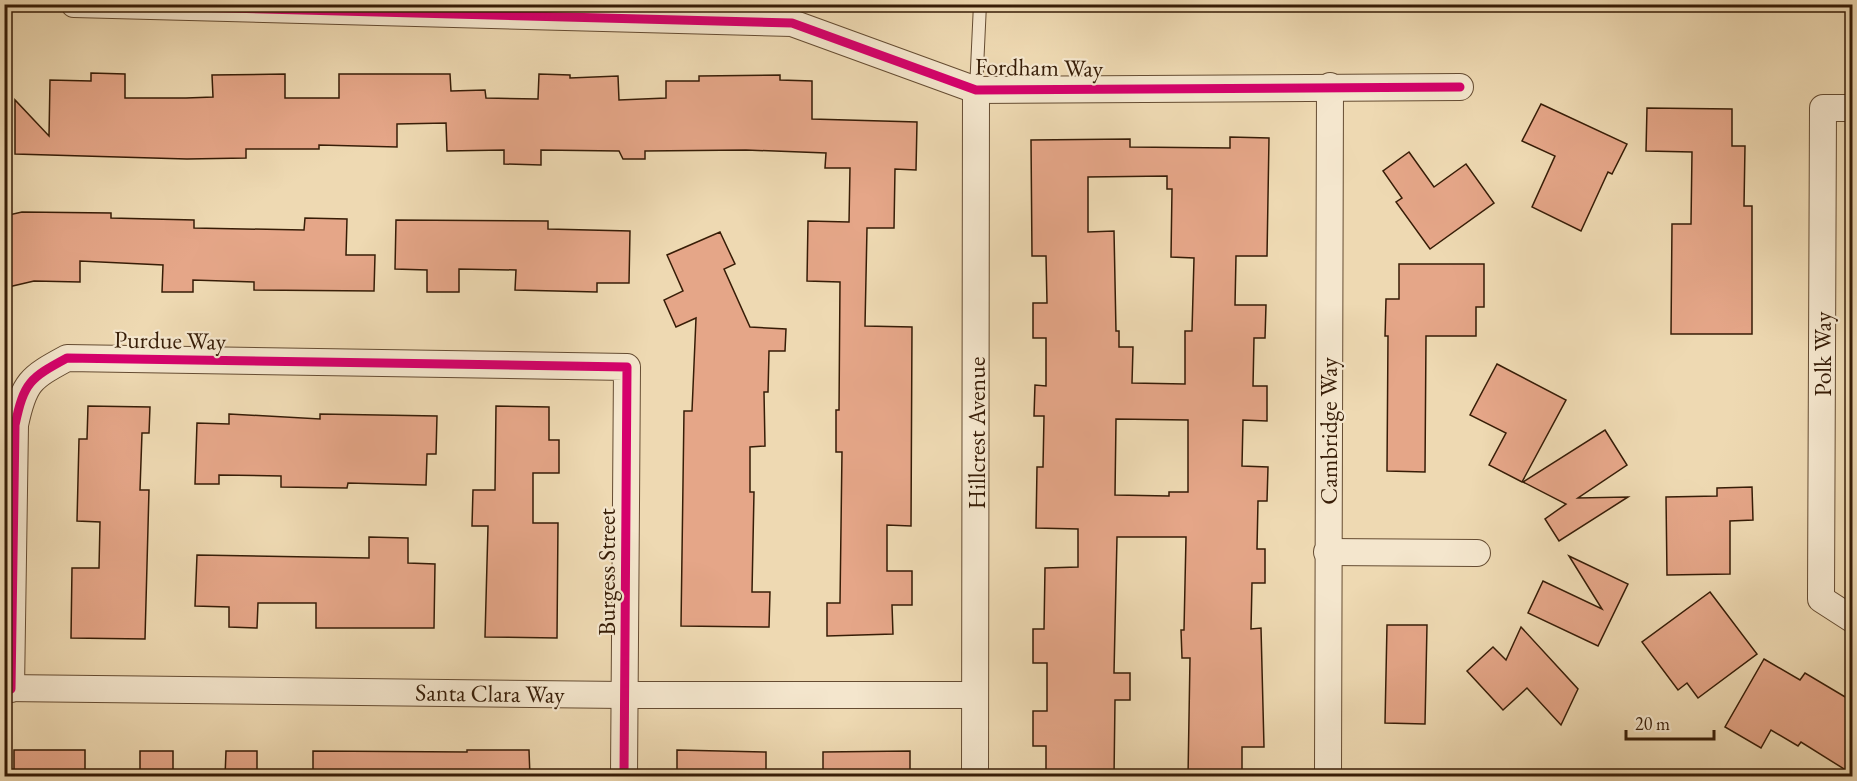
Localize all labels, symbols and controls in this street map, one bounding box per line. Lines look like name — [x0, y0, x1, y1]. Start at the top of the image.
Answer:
street label: Fordham Way — [975, 50, 1104, 84]
street label: Polk Way — [1807, 311, 1838, 396]
street label: Purdue Way — [114, 324, 227, 356]
street label: Hillcrest Avenue — [961, 357, 992, 509]
street label: Cambridge Way — [1313, 357, 1344, 505]
street label: Burgess Street — [591, 508, 622, 636]
street label: Santa Clara Way — [415, 676, 566, 710]
scale bar — [1626, 703, 1714, 741]
text: 20 m — [1635, 712, 1670, 735]

